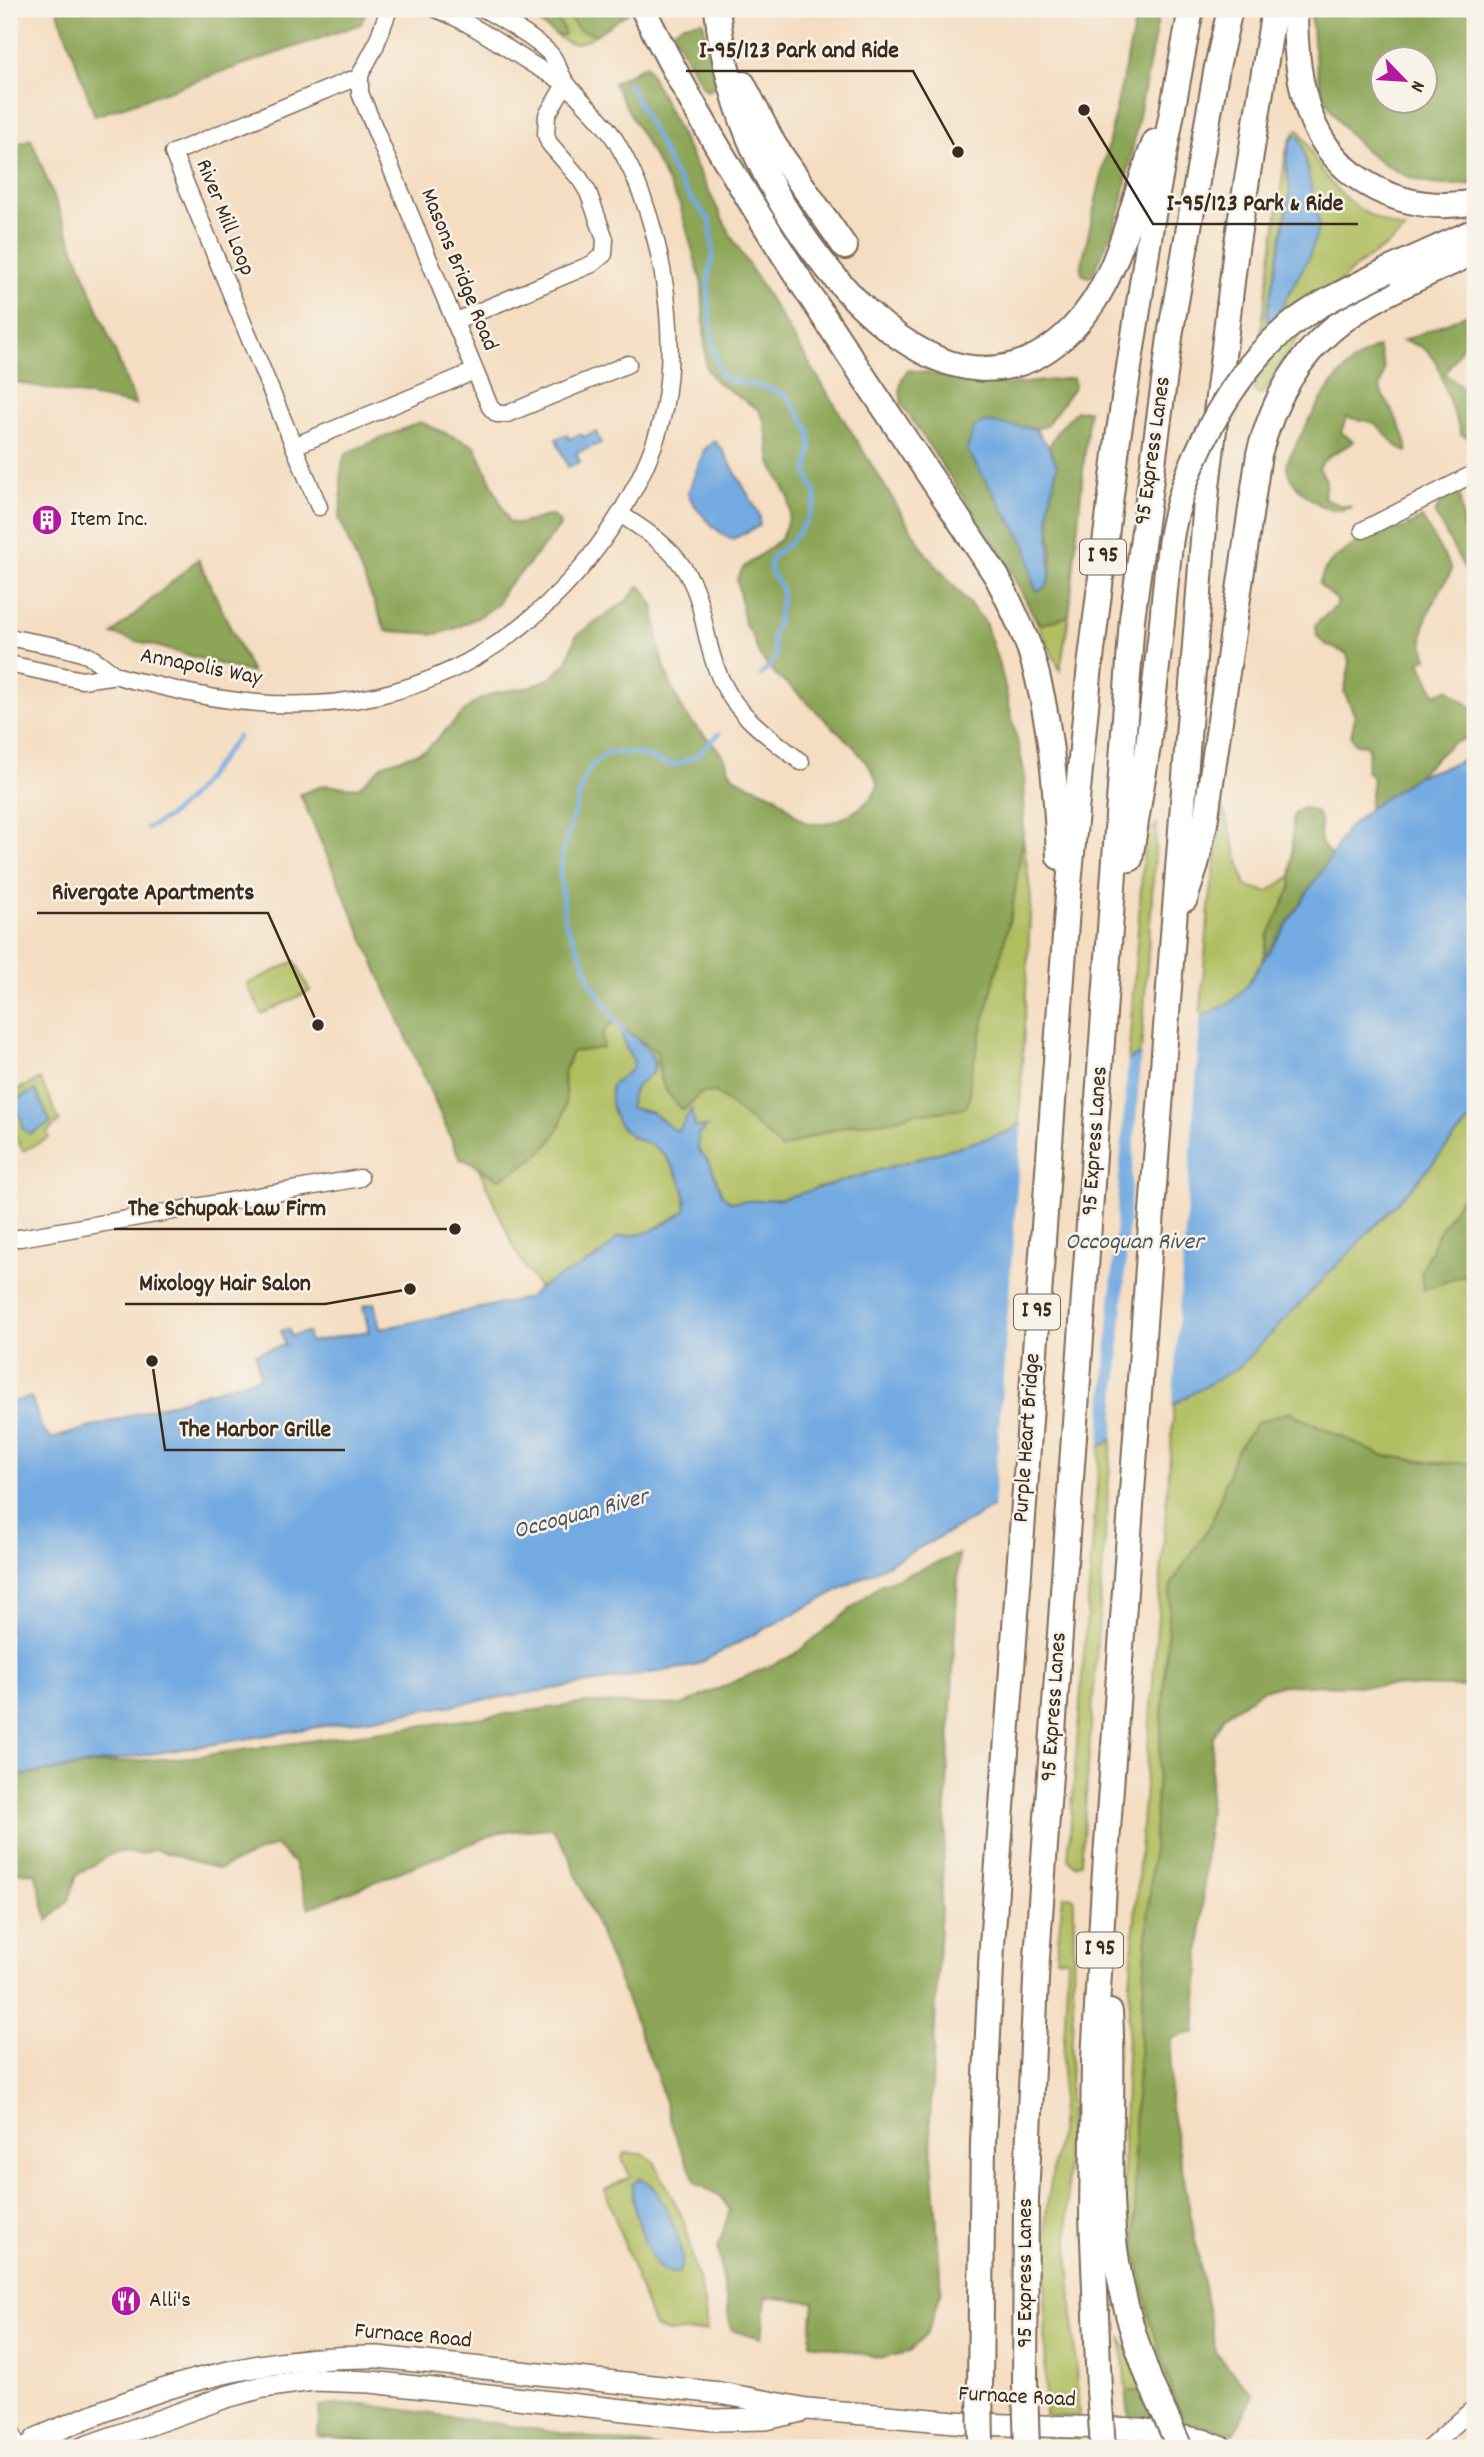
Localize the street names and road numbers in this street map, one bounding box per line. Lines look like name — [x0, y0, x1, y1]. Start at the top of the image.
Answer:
street label: River Mill Loop — [186, 155, 262, 281]
street label: Masons Bridge Road — [410, 184, 506, 356]
street label: 95 Express Lanes — [1127, 374, 1181, 528]
road number: I 95 — [1080, 540, 1126, 574]
street label: Annapolis Way — [137, 640, 265, 696]
street label: 95 Express Lanes — [1074, 1065, 1118, 1217]
road number: I 95 — [1014, 1294, 1060, 1330]
street label: Purple Heart Bridge — [1006, 1352, 1050, 1524]
street label: 95 Express Lanes — [1033, 1631, 1077, 1783]
road number: I 95 — [1077, 1932, 1123, 1968]
street label: 95 Express Lanes — [1010, 2198, 1043, 2348]
street label: Furnace Road — [353, 2315, 473, 2359]
street label: Furnace Road — [957, 2378, 1077, 2418]

